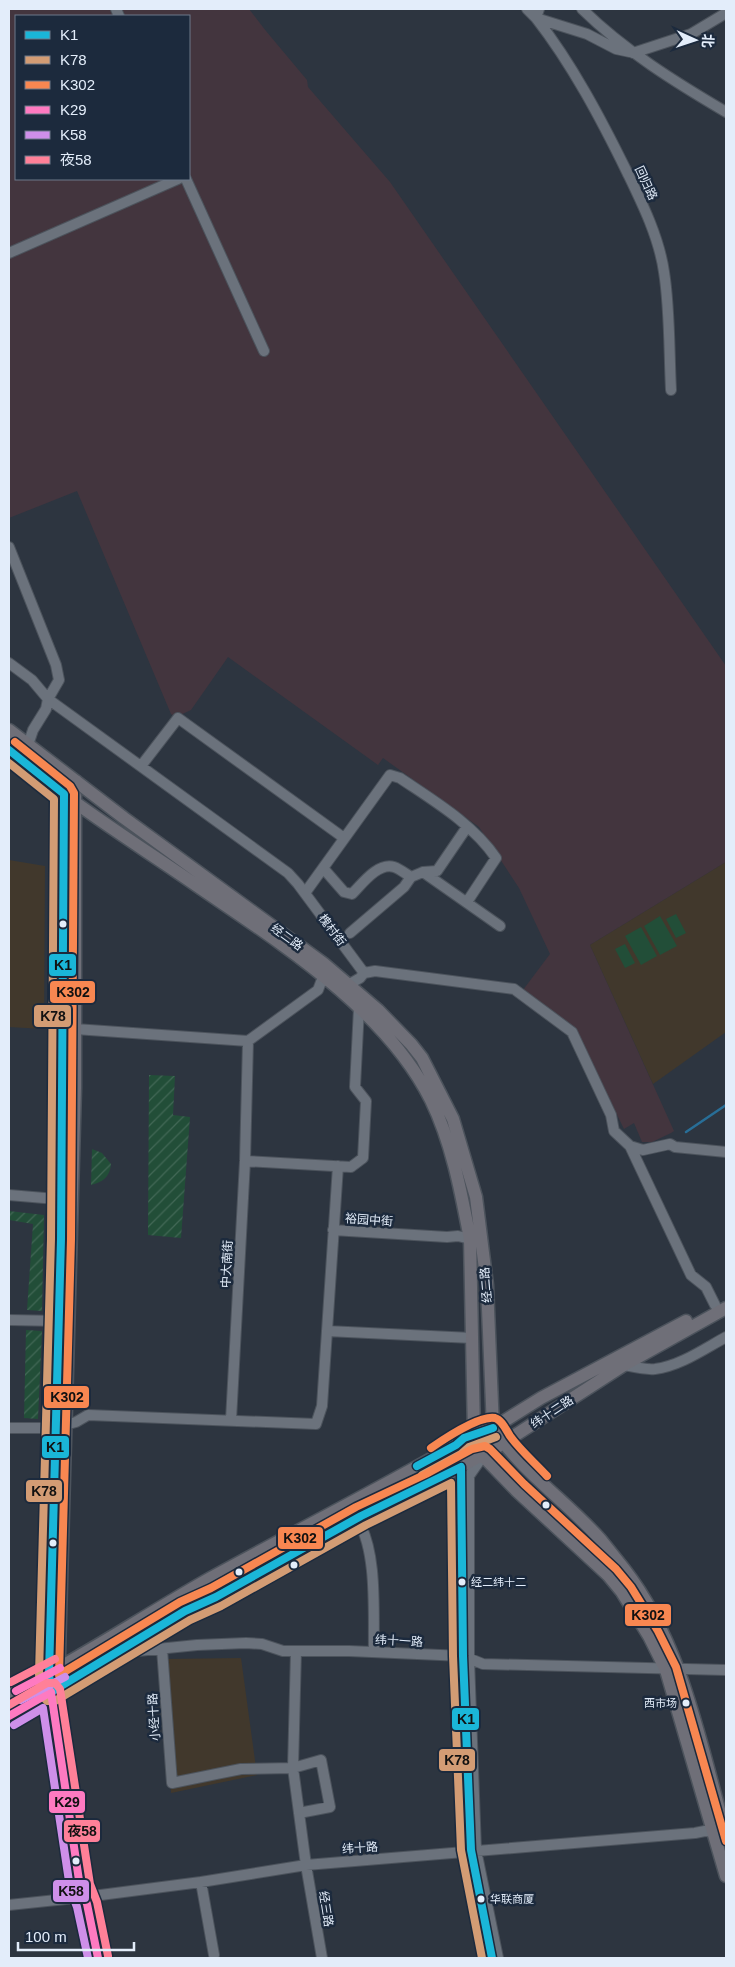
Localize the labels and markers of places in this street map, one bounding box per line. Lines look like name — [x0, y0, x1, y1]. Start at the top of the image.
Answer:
unlabelled marker — [58, 919, 68, 929]
unlabelled marker — [541, 1500, 551, 1510]
unlabelled marker — [48, 1538, 58, 1548]
unlabelled marker — [289, 1560, 299, 1570]
unlabelled marker — [234, 1567, 244, 1577]
place label: 经二纬十二 — [471, 1576, 526, 1588]
marker: 经二纬十二 — [457, 1577, 467, 1587]
place label: 西市场 — [644, 1697, 677, 1709]
marker: 西市场 — [681, 1698, 691, 1708]
unlabelled marker — [71, 1856, 81, 1866]
place label: 华联商厦 — [490, 1893, 534, 1905]
marker: 华联商厦 — [476, 1894, 486, 1904]

